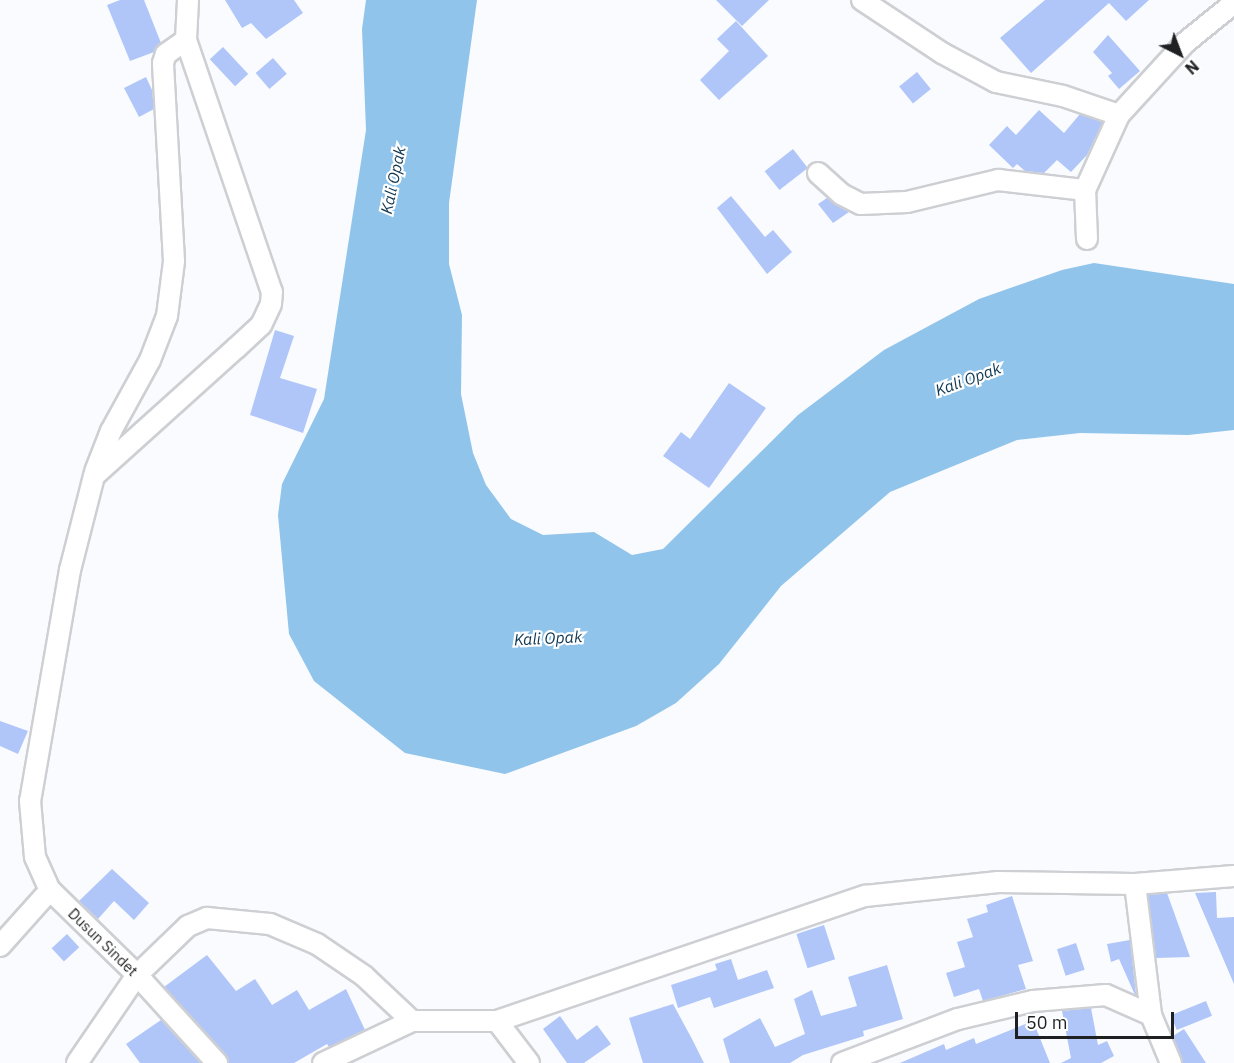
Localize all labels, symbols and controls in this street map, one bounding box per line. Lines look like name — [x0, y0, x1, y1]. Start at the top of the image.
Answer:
north arrow — [1150, 24, 1210, 84]
text: N — [1181, 56, 1203, 79]
water label: Kali Opak — [376, 145, 410, 215]
water label: Kali Opak — [933, 358, 1003, 400]
water label: Kali Opak — [513, 627, 583, 649]
street label: Dusun Sindet — [65, 904, 141, 980]
scale bar — [1018, 1000, 1177, 1038]
text: 50 m — [1026, 1011, 1068, 1034]

